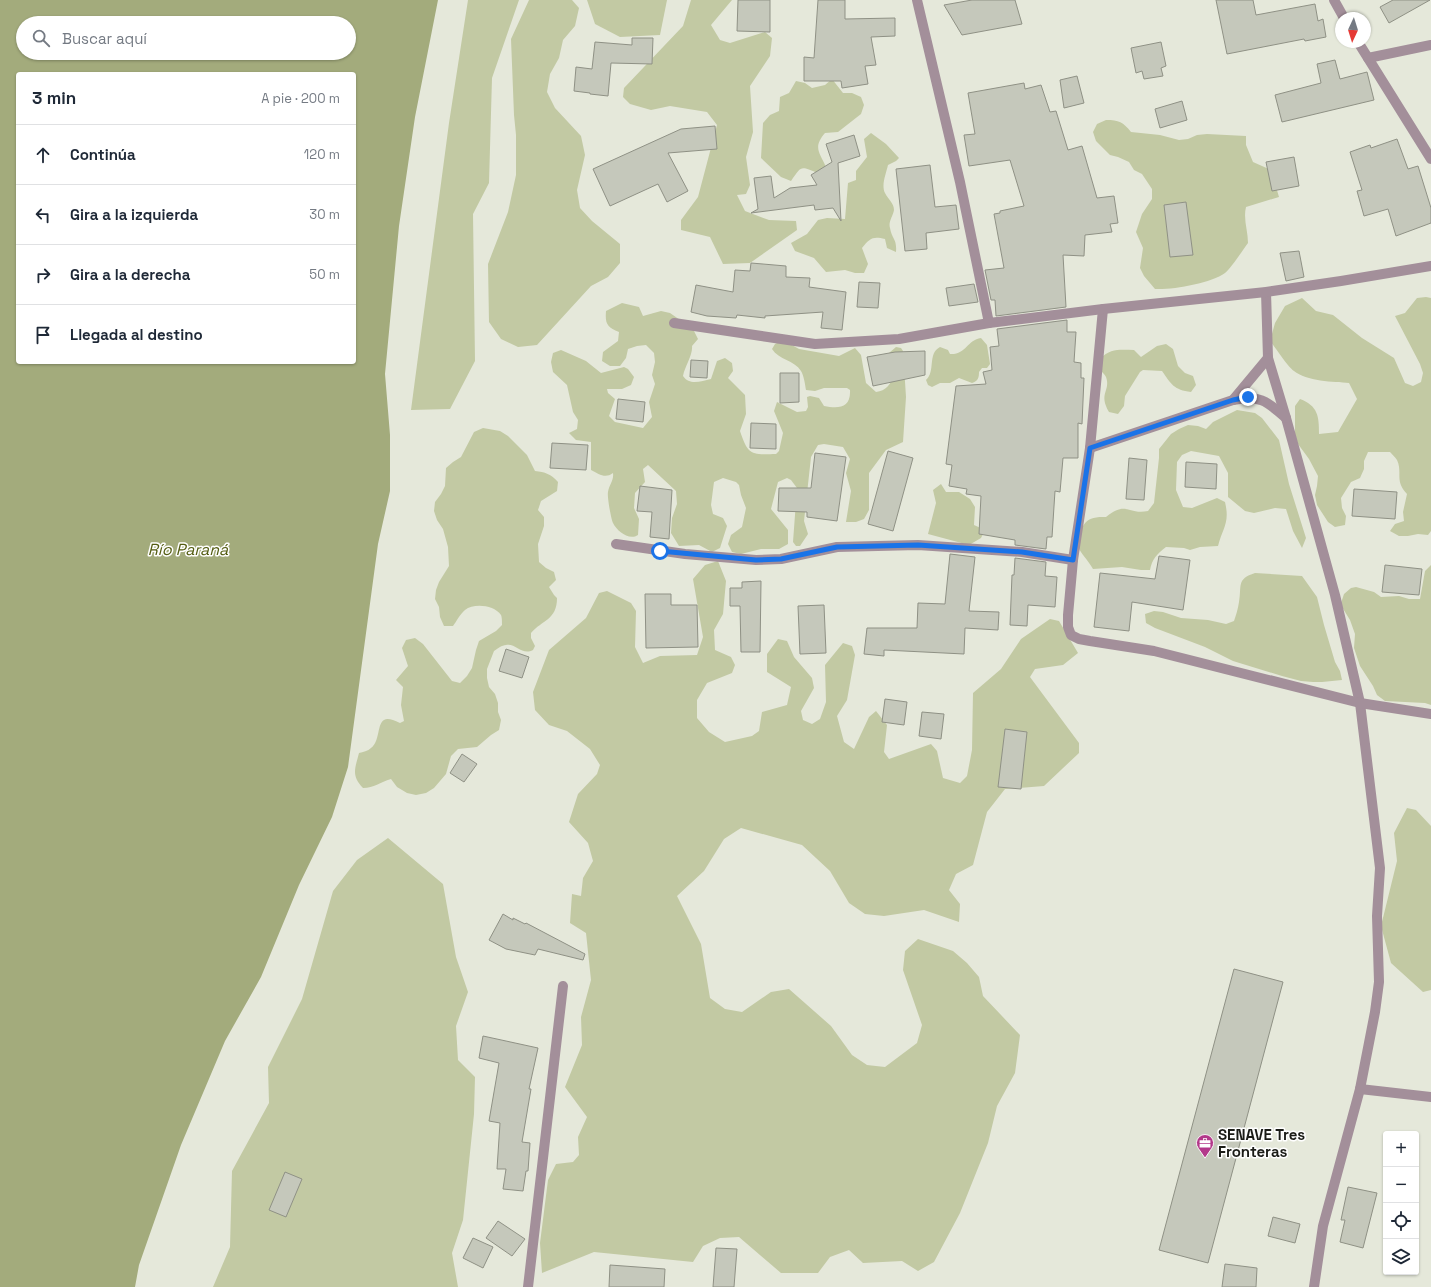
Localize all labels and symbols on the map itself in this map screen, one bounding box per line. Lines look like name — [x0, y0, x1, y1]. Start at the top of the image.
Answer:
north arrow — [1335, 12, 1371, 48]
route end — [1239, 388, 1257, 406]
water label: Río Paraná — [148, 539, 229, 560]
route start — [651, 542, 669, 560]
place label: SENAVE Tres Fronteras — [1218, 1125, 1305, 1161]
office icon: SENAVE Tres Fronteras — [1195, 1133, 1215, 1158]

